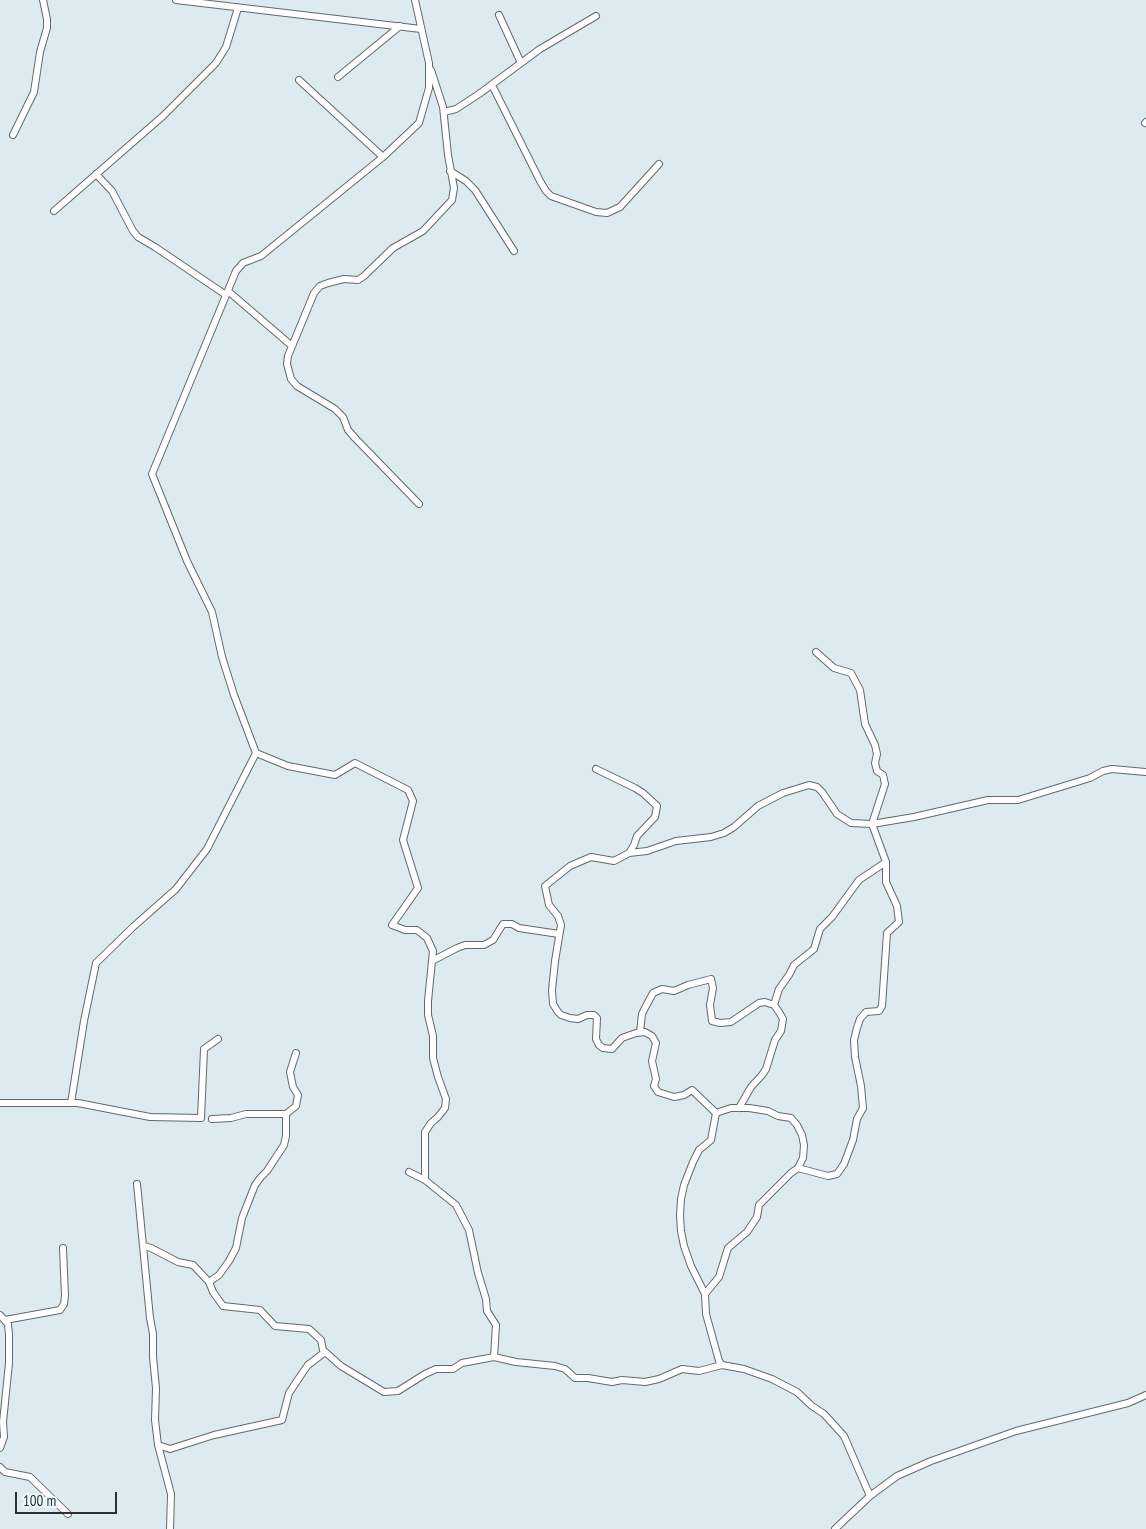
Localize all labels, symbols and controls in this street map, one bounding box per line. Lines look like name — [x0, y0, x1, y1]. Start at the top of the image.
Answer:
scale bar — [18, 1482, 120, 1514]
text: 100 m — [23, 1491, 56, 1510]

